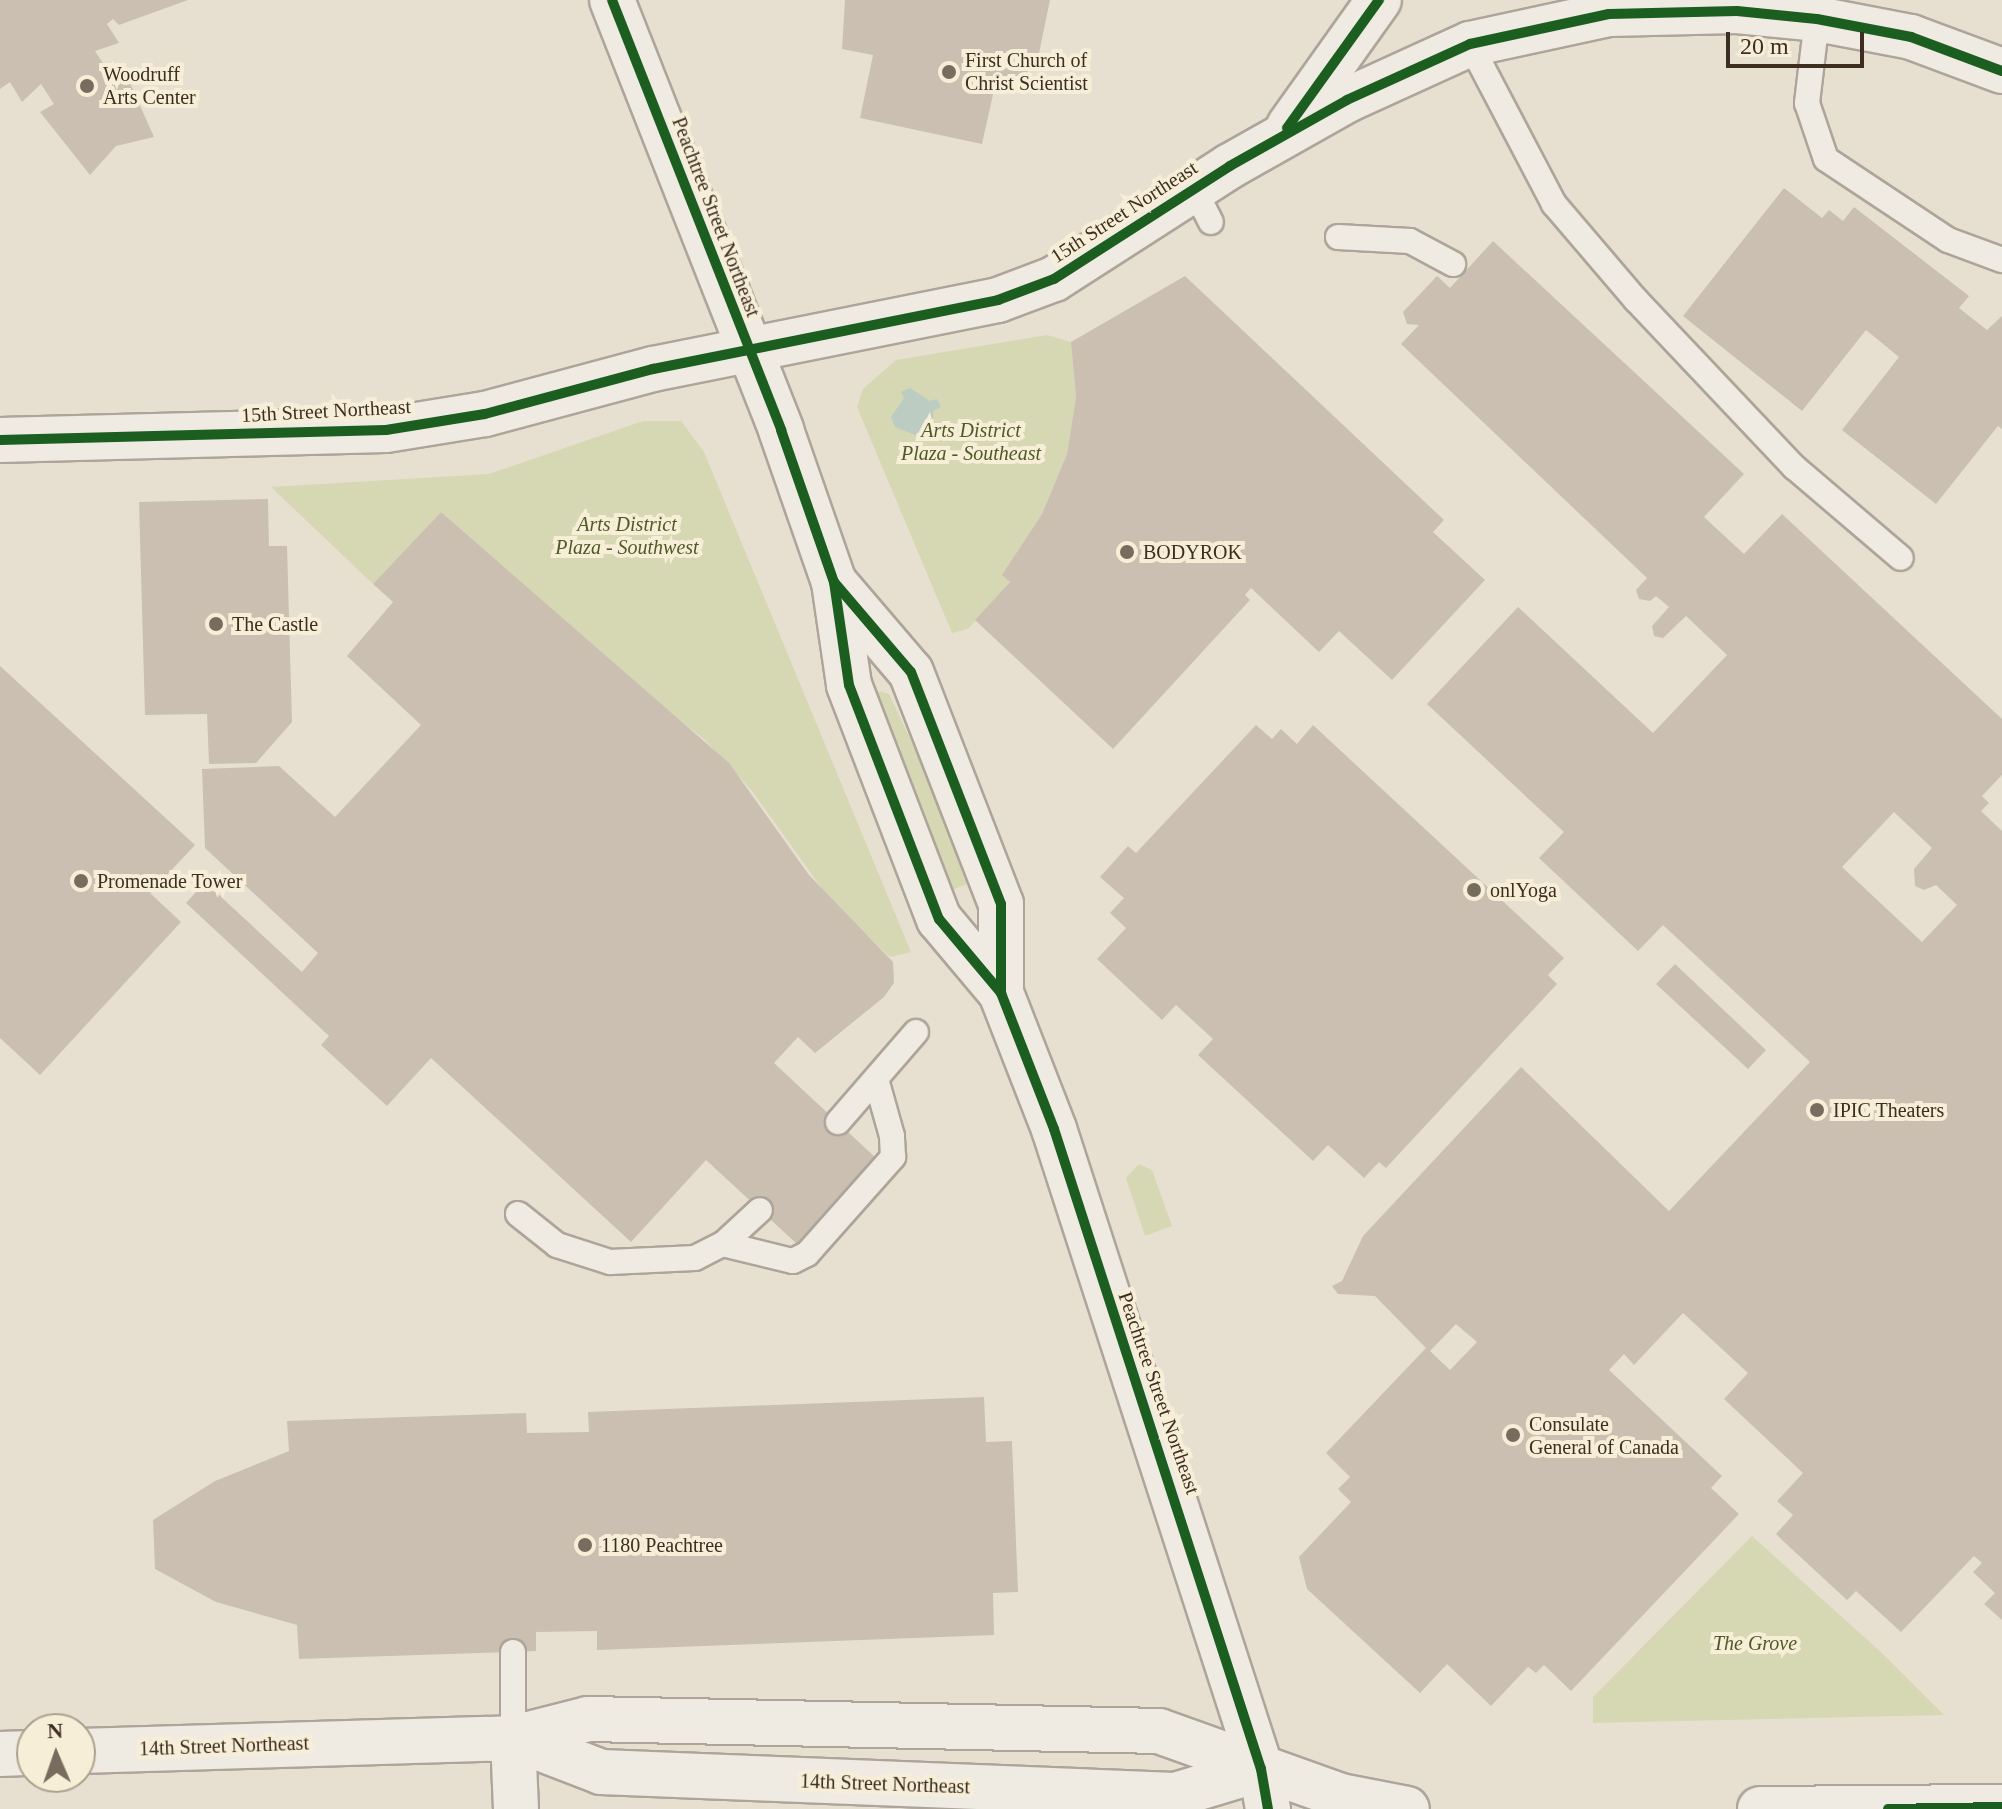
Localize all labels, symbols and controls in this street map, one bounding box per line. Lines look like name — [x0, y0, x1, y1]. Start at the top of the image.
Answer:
scale bar — [1730, 16, 1868, 66]
text: 20 m — [1740, 33, 1789, 59]
place label: First Church of Christ Scientist — [965, 48, 1088, 95]
place label: Woodruff Arts Center — [103, 62, 196, 109]
marker: First Church of Christ Scientist — [940, 63, 958, 81]
marker: Woodruff Arts Center — [78, 77, 96, 95]
street label: Peachtree Street Northeast — [667, 114, 765, 320]
street label: 15th Street Northeast — [1046, 156, 1202, 268]
street label: 15th Street Northeast — [241, 395, 411, 427]
park label: Arts District Plaza - Southeast — [901, 418, 1041, 465]
park label: Arts District Plaza - Southwest — [555, 513, 699, 560]
place label: BODYROK — [1143, 540, 1242, 564]
marker: BODYROK — [1118, 543, 1136, 561]
place label: The Castle — [232, 612, 318, 636]
marker: The Castle — [207, 615, 225, 633]
place label: Promenade Tower — [97, 869, 243, 893]
marker: Promenade Tower — [72, 872, 90, 890]
place label: onlYoga — [1490, 878, 1557, 902]
marker: onlYoga — [1465, 881, 1483, 899]
place label: IPIC Theaters — [1833, 1098, 1945, 1122]
marker: IPIC Theaters — [1808, 1101, 1826, 1119]
street label: Peachtree Street Northeast — [1113, 1289, 1205, 1497]
place label: Consulate General of Canada — [1529, 1412, 1679, 1459]
marker: Consulate General of Canada — [1504, 1426, 1522, 1444]
place label: 1180 Peachtree — [601, 1533, 723, 1557]
marker: 1180 Peachtree — [576, 1536, 594, 1554]
park label: The Grove — [1713, 1631, 1797, 1655]
north arrow — [16, 1713, 96, 1793]
text: N — [47, 1718, 64, 1743]
street label: 14th Street Northeast — [139, 1731, 309, 1761]
street label: 14th Street Northeast — [800, 1769, 970, 1799]

